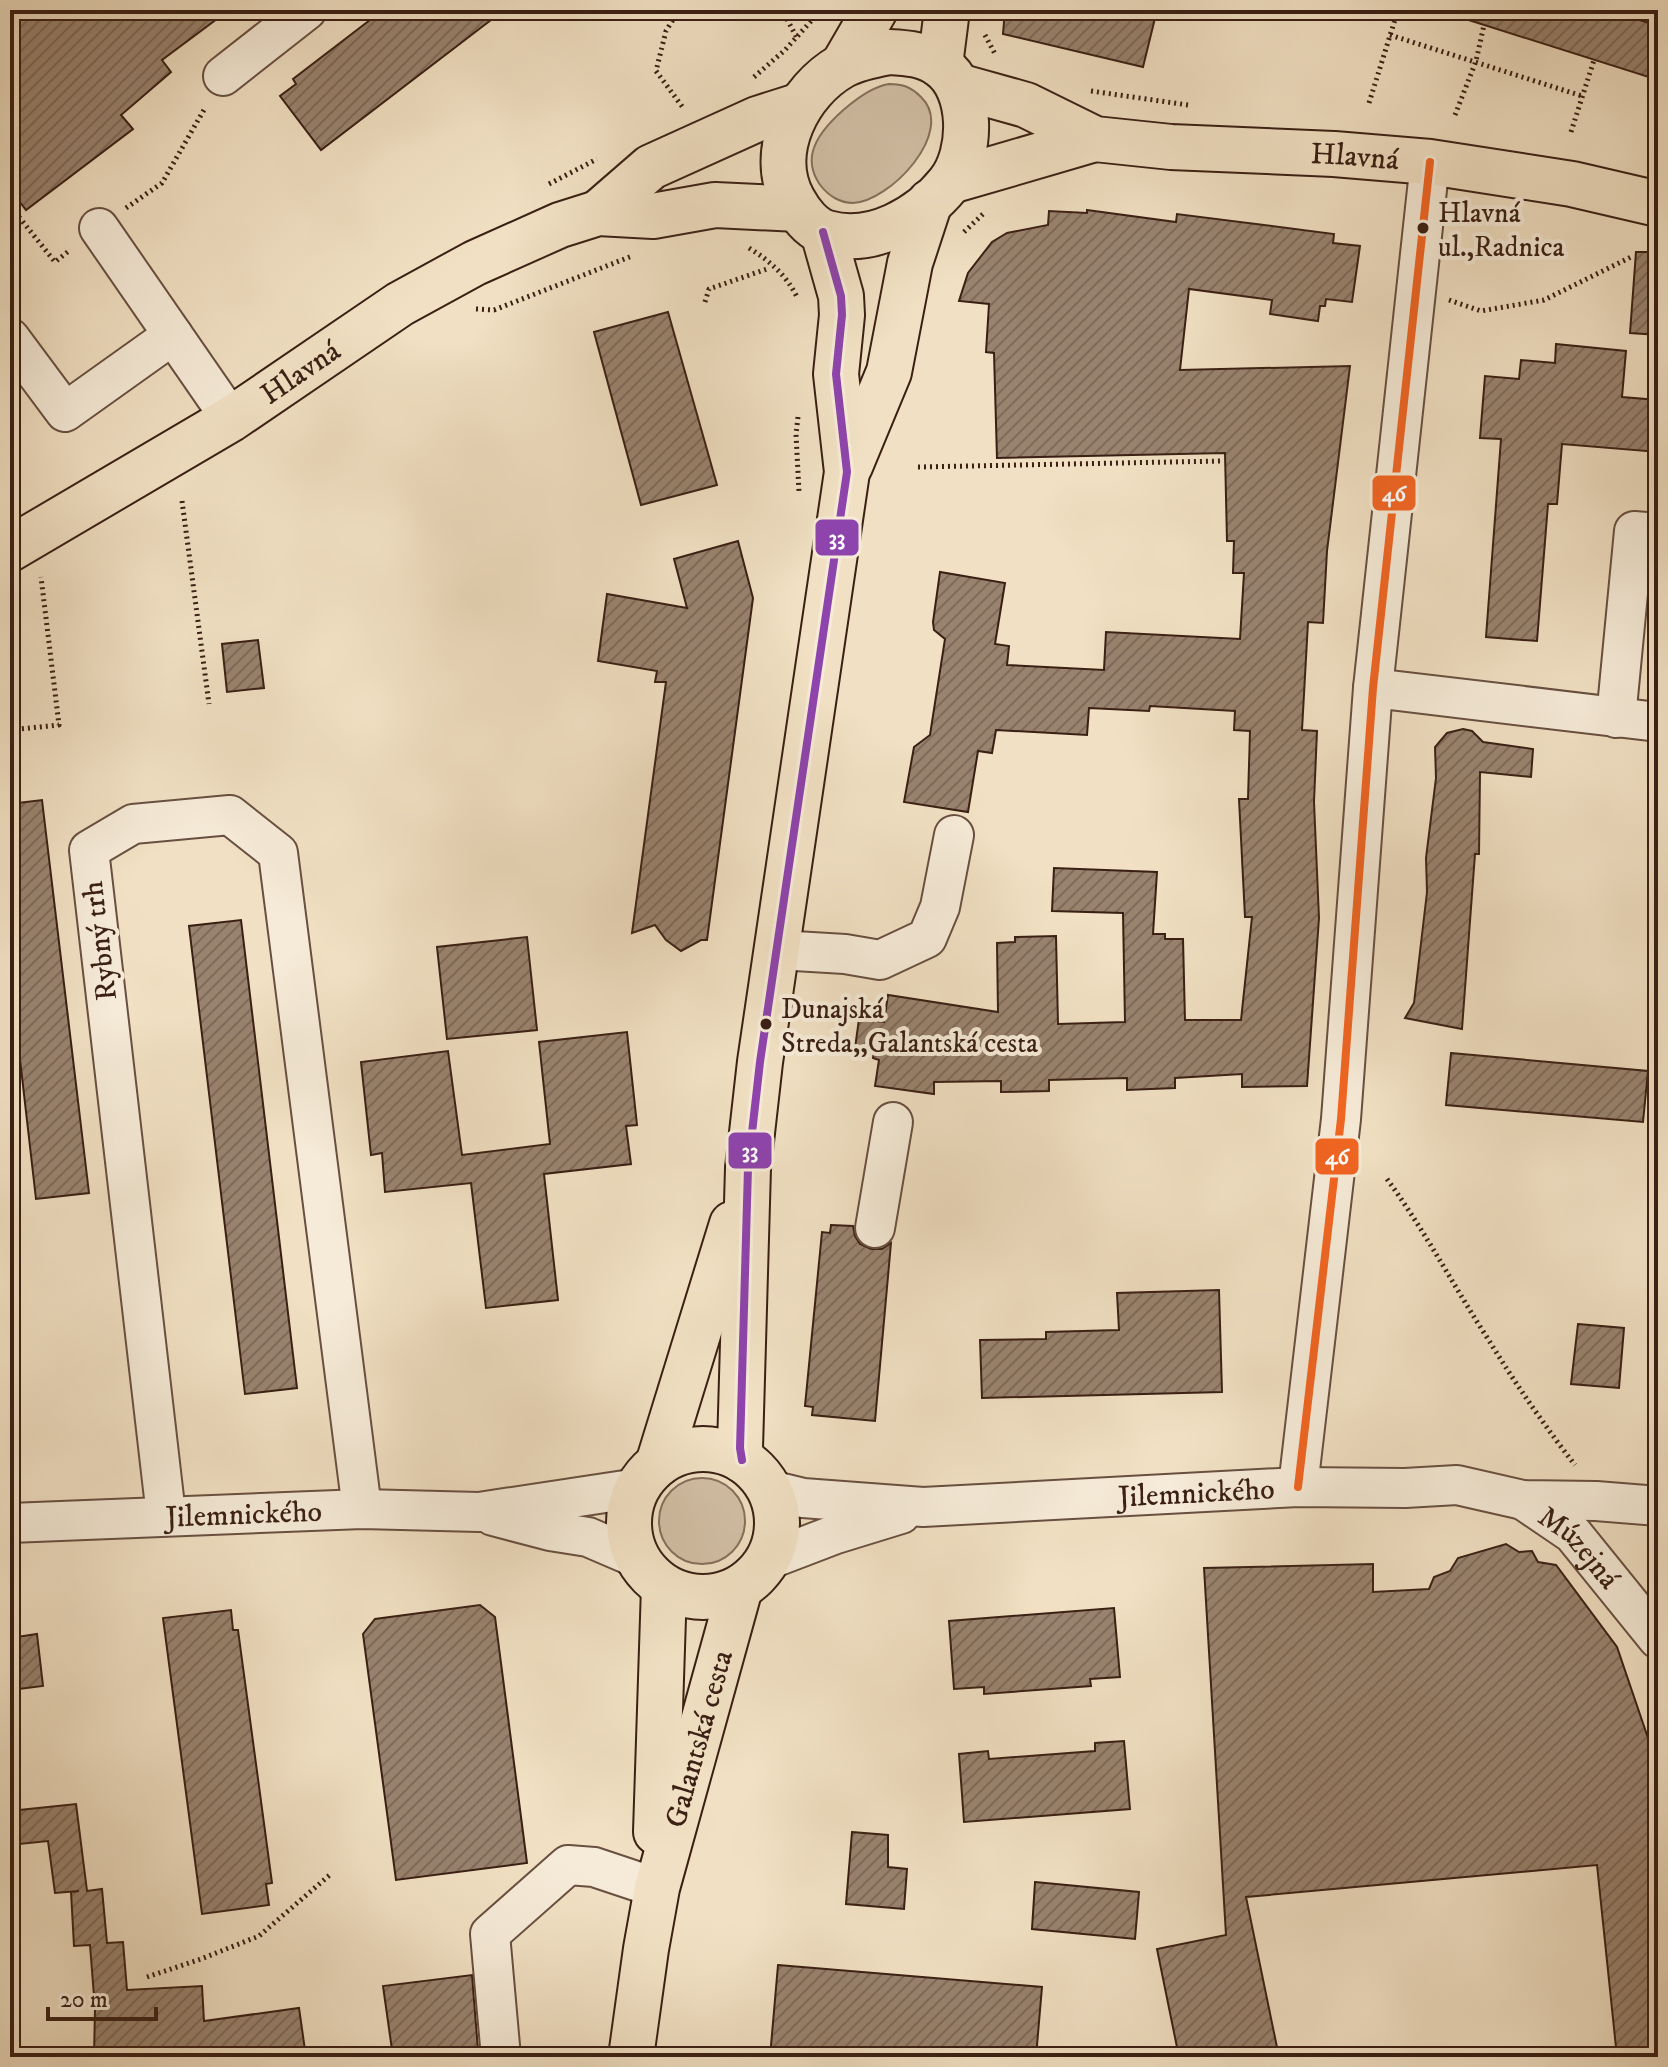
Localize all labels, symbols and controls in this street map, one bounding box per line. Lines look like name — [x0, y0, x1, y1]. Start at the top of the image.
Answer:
street label: Hlavná — [1310, 136, 1401, 179]
place label: Hlavná ul.,Radnica — [1438, 196, 1565, 265]
marker: Hlavná ul.,Radnica — [1415, 220, 1431, 236]
street label: Hlavná — [254, 333, 348, 413]
line badge: 46 — [1371, 474, 1417, 512]
text: 46 — [1382, 481, 1408, 508]
line badge: 33 — [814, 518, 860, 557]
text: 33 — [829, 525, 845, 552]
street label: Rybný trh — [75, 879, 126, 1003]
place label: Dunajská Streda,,Galantská cesta — [781, 992, 1038, 1061]
marker: Dunajská Streda,,Galantská cesta — [758, 1016, 774, 1032]
line badge: 33 — [727, 1131, 773, 1170]
line badge: 46 — [1314, 1137, 1360, 1176]
text: 33 — [742, 1138, 758, 1165]
text: 46 — [1325, 1144, 1351, 1171]
street label: Jilemnického — [1114, 1471, 1276, 1517]
street label: Jilemnického — [162, 1494, 323, 1537]
street label: Múzejná — [1531, 1499, 1627, 1597]
street label: Galantská cesta — [658, 1646, 742, 1832]
scale bar — [48, 1971, 156, 2021]
text: 20 m — [60, 1985, 108, 2015]

